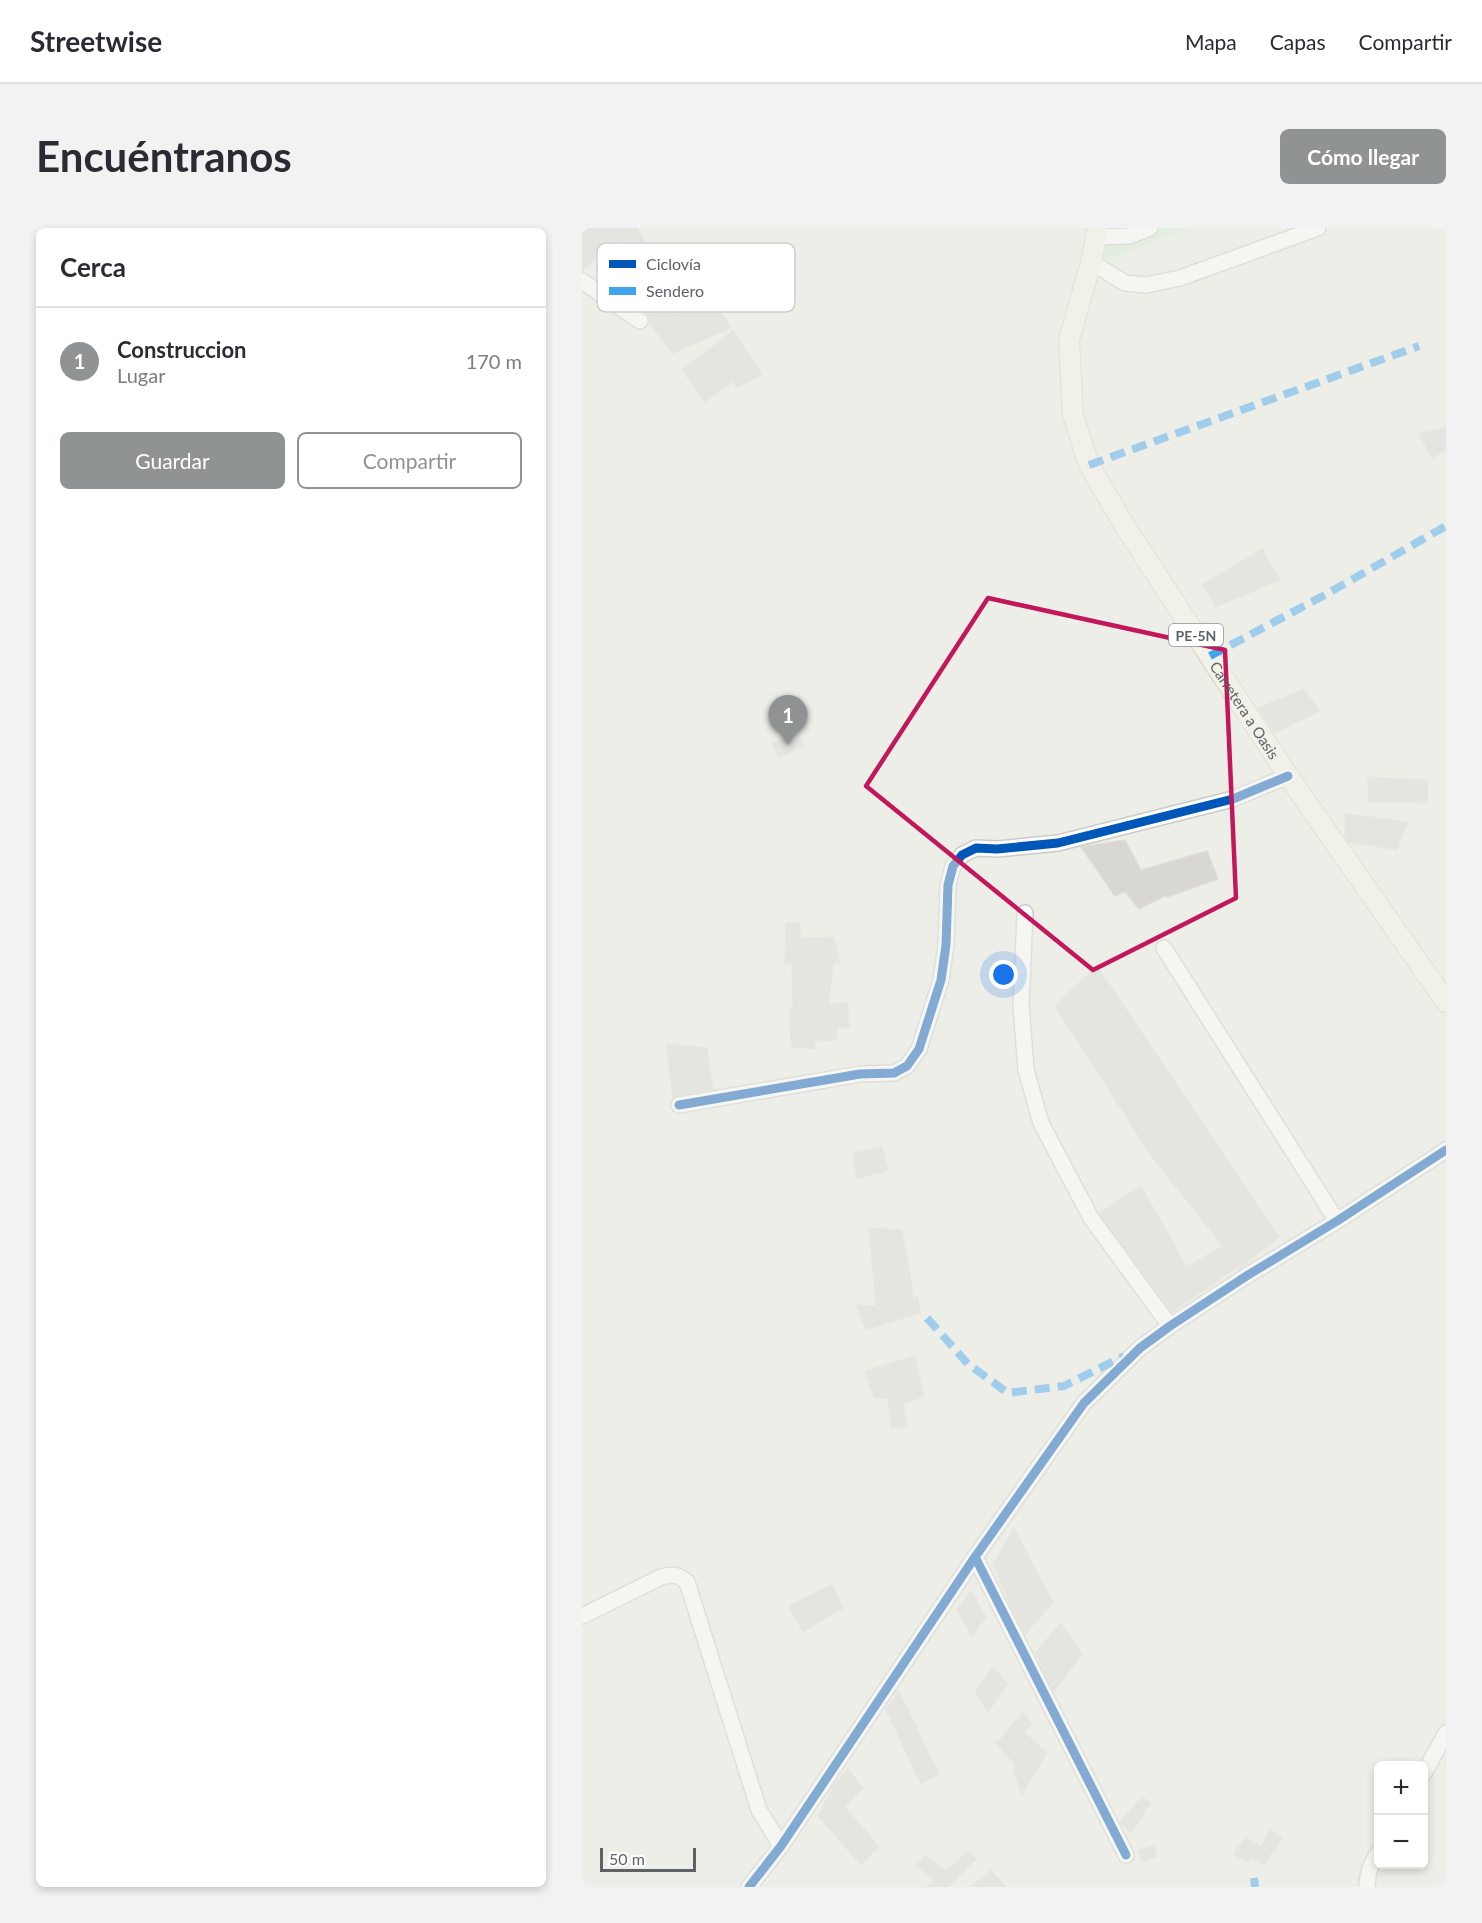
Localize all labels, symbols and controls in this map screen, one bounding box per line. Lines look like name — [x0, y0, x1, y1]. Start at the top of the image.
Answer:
text: Streetwise — [30, 24, 162, 58]
text: Mapa — [1185, 29, 1237, 54]
text: Capas — [1270, 29, 1326, 54]
text: Compartir — [1359, 29, 1452, 54]
button: Cómo llegar — [1280, 129, 1446, 184]
text: Encuéntranos — [36, 131, 292, 181]
legend — [597, 243, 795, 312]
text: Cerca — [60, 251, 126, 283]
text: Ciclovía — [646, 254, 701, 273]
text: Sendero — [646, 281, 704, 300]
text: Construccion — [117, 336, 246, 363]
text: 1 — [74, 349, 85, 373]
text: 170 m — [466, 349, 522, 373]
text: Lugar — [117, 363, 165, 387]
button: Guardar — [60, 432, 285, 489]
button: Compartir — [297, 432, 522, 489]
road number: PE-5N — [1169, 624, 1223, 646]
street label: Carretera a Oasis — [1207, 658, 1283, 762]
pin: 1 — [768, 696, 808, 745]
your location — [989, 960, 1018, 989]
map controls — [1374, 1761, 1428, 1869]
button: + — [1374, 1761, 1428, 1815]
button: − — [1374, 1815, 1428, 1869]
scale bar — [600, 1845, 696, 1872]
text: 50 m — [609, 1849, 645, 1868]

